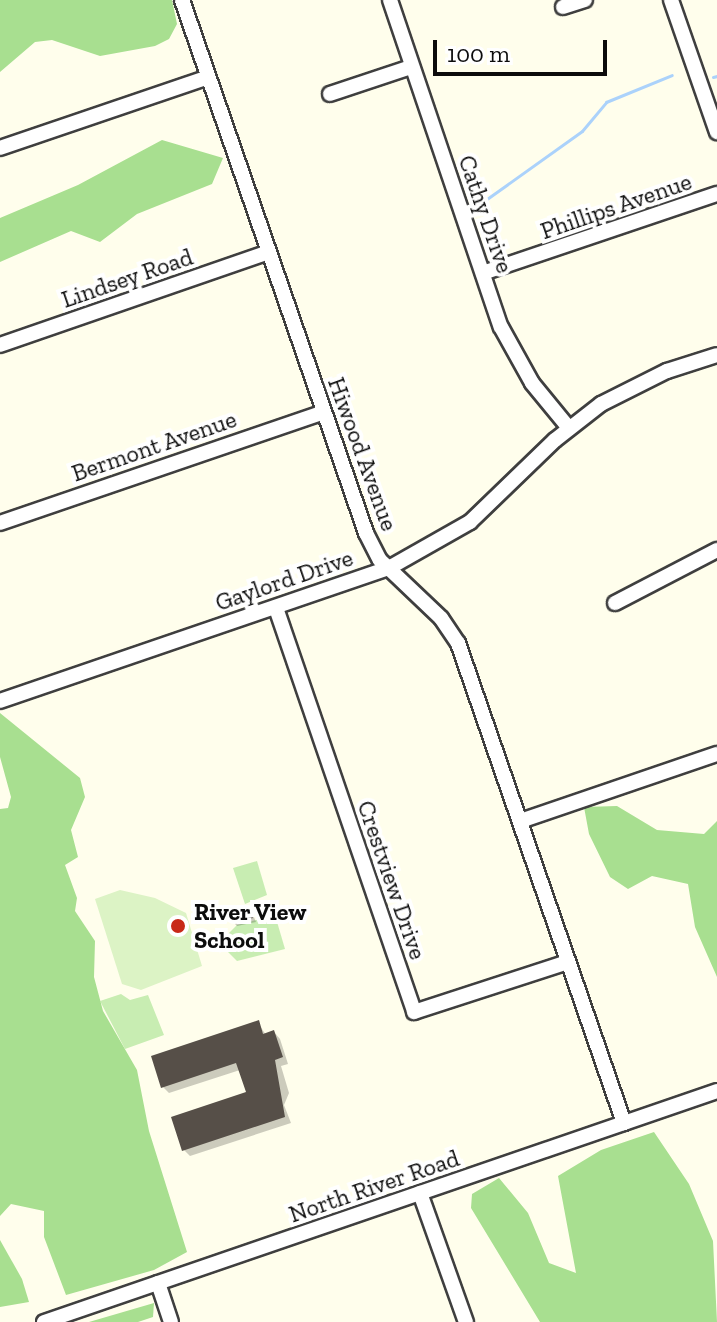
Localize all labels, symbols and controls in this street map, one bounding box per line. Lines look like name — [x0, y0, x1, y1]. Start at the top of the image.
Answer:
scale bar — [437, 24, 611, 74]
text: 100 m — [447, 39, 510, 68]
street label: Cathy Drive — [452, 151, 520, 277]
street label: Phillips Avenue — [536, 167, 696, 245]
street label: Lindsey Road — [57, 242, 197, 314]
street label: Hiwood Avenue — [322, 373, 404, 535]
street label: Bermont Avenue — [68, 404, 240, 488]
street label: Gaylord Drive — [211, 543, 357, 617]
street label: Crestview Drive — [351, 797, 433, 963]
place label: River View School — [194, 898, 308, 954]
marker: River View School — [169, 917, 187, 935]
street label: North River Road — [285, 1143, 463, 1229]

